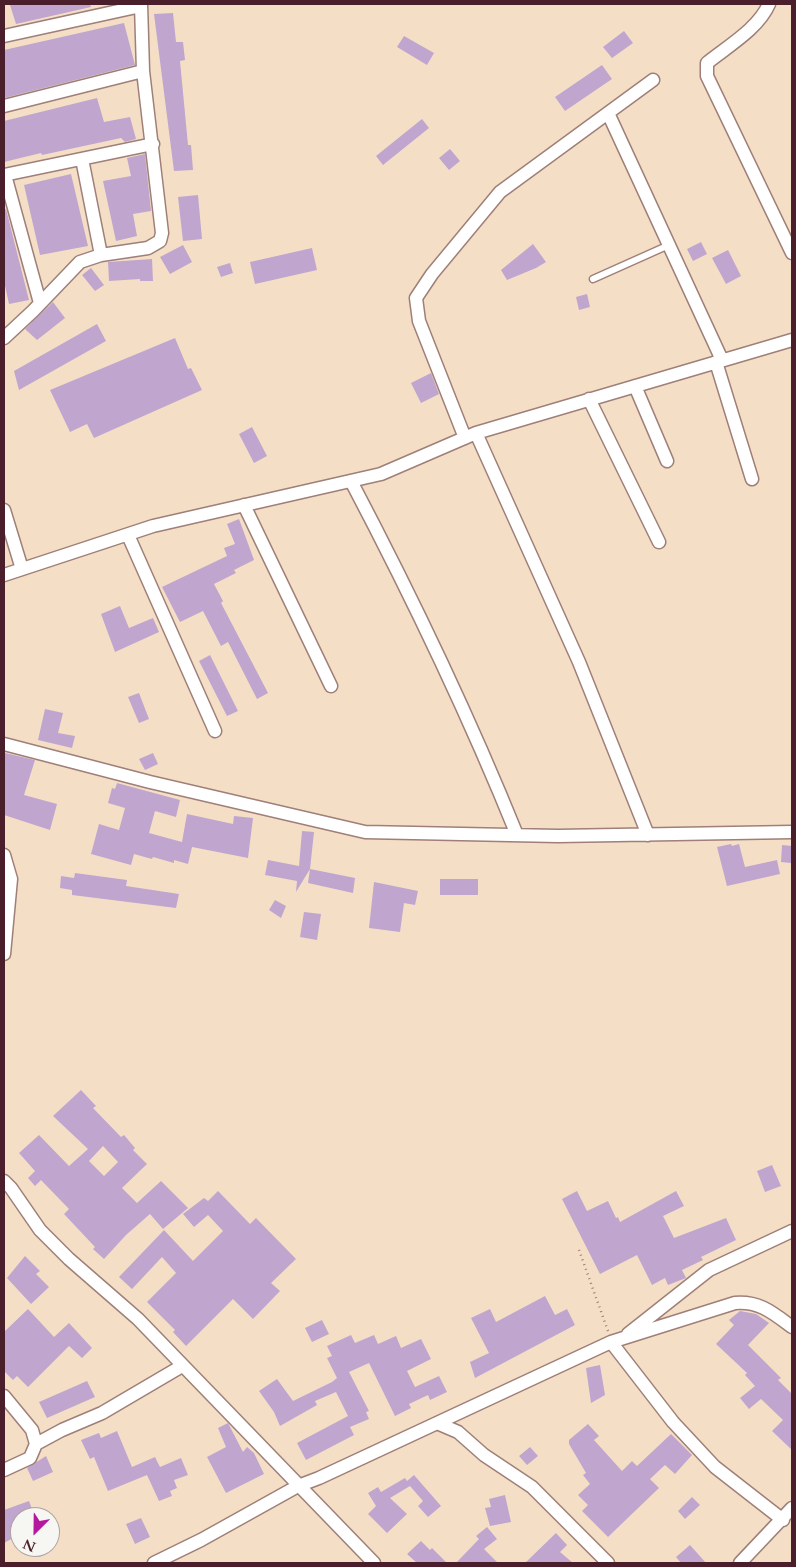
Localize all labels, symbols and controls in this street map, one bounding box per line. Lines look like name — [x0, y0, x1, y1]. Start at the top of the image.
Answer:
north arrow — [10, 1507, 60, 1557]
text: N — [20, 1534, 39, 1556]

